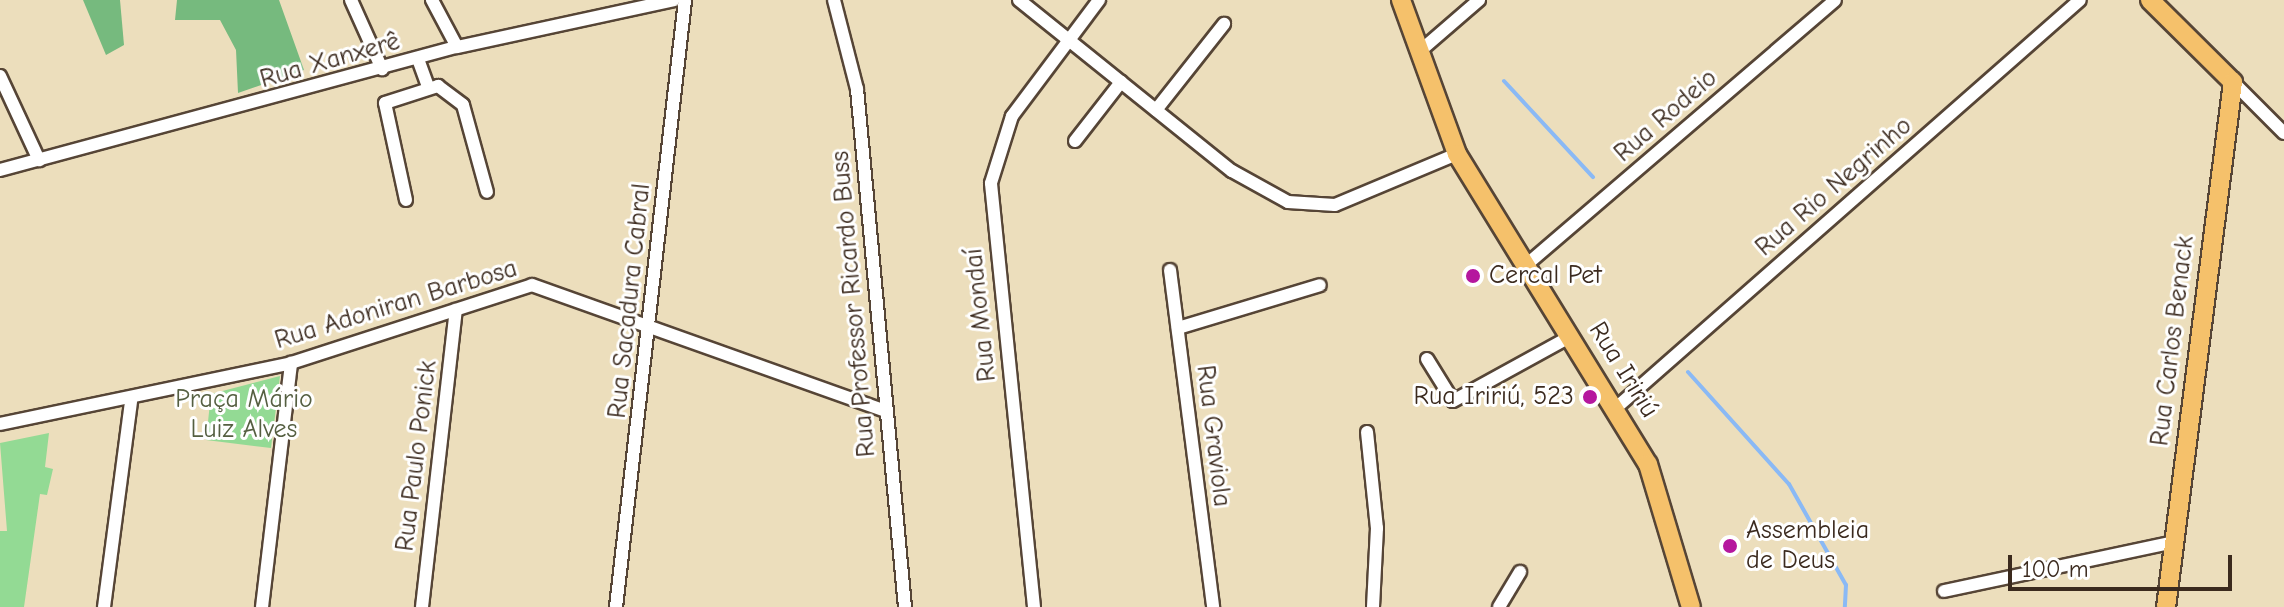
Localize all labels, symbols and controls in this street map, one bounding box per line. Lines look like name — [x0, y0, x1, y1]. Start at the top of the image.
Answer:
street label: Rua Xanxerê — [257, 26, 403, 96]
street label: Rua Rodeio — [1608, 63, 1724, 169]
street label: Rua Rio Negrinho — [1749, 111, 1919, 263]
street label: Rua Professor Ricardo Buss — [825, 150, 883, 458]
street label: Rua Sacadura Cabral — [602, 182, 658, 420]
street label: Rua Carlos Benack — [2145, 234, 2201, 448]
street label: Rua Mondaí — [958, 247, 1004, 383]
street label: Rua Adoniran Barbosa — [271, 253, 521, 357]
place label: Cercal Pet — [1489, 260, 1602, 292]
marker: Cercal Pet — [1464, 267, 1482, 285]
street label: Rua Iririú — [1581, 316, 1665, 424]
street label: Rua Paulo Ponick — [390, 359, 444, 553]
street label: Rua Graviola — [1189, 363, 1237, 509]
place label: Rua Iririú, 523 — [1413, 381, 1574, 413]
park label: Praça Mário Luiz Alves — [175, 384, 313, 446]
marker: Rua Iririú, 523 — [1581, 388, 1599, 406]
place label: Assembleia de Deus — [1746, 515, 1869, 576]
marker: Assembleia de Deus — [1721, 537, 1739, 555]
scale bar — [2012, 539, 2236, 589]
text: 100 m — [2022, 555, 2089, 583]

